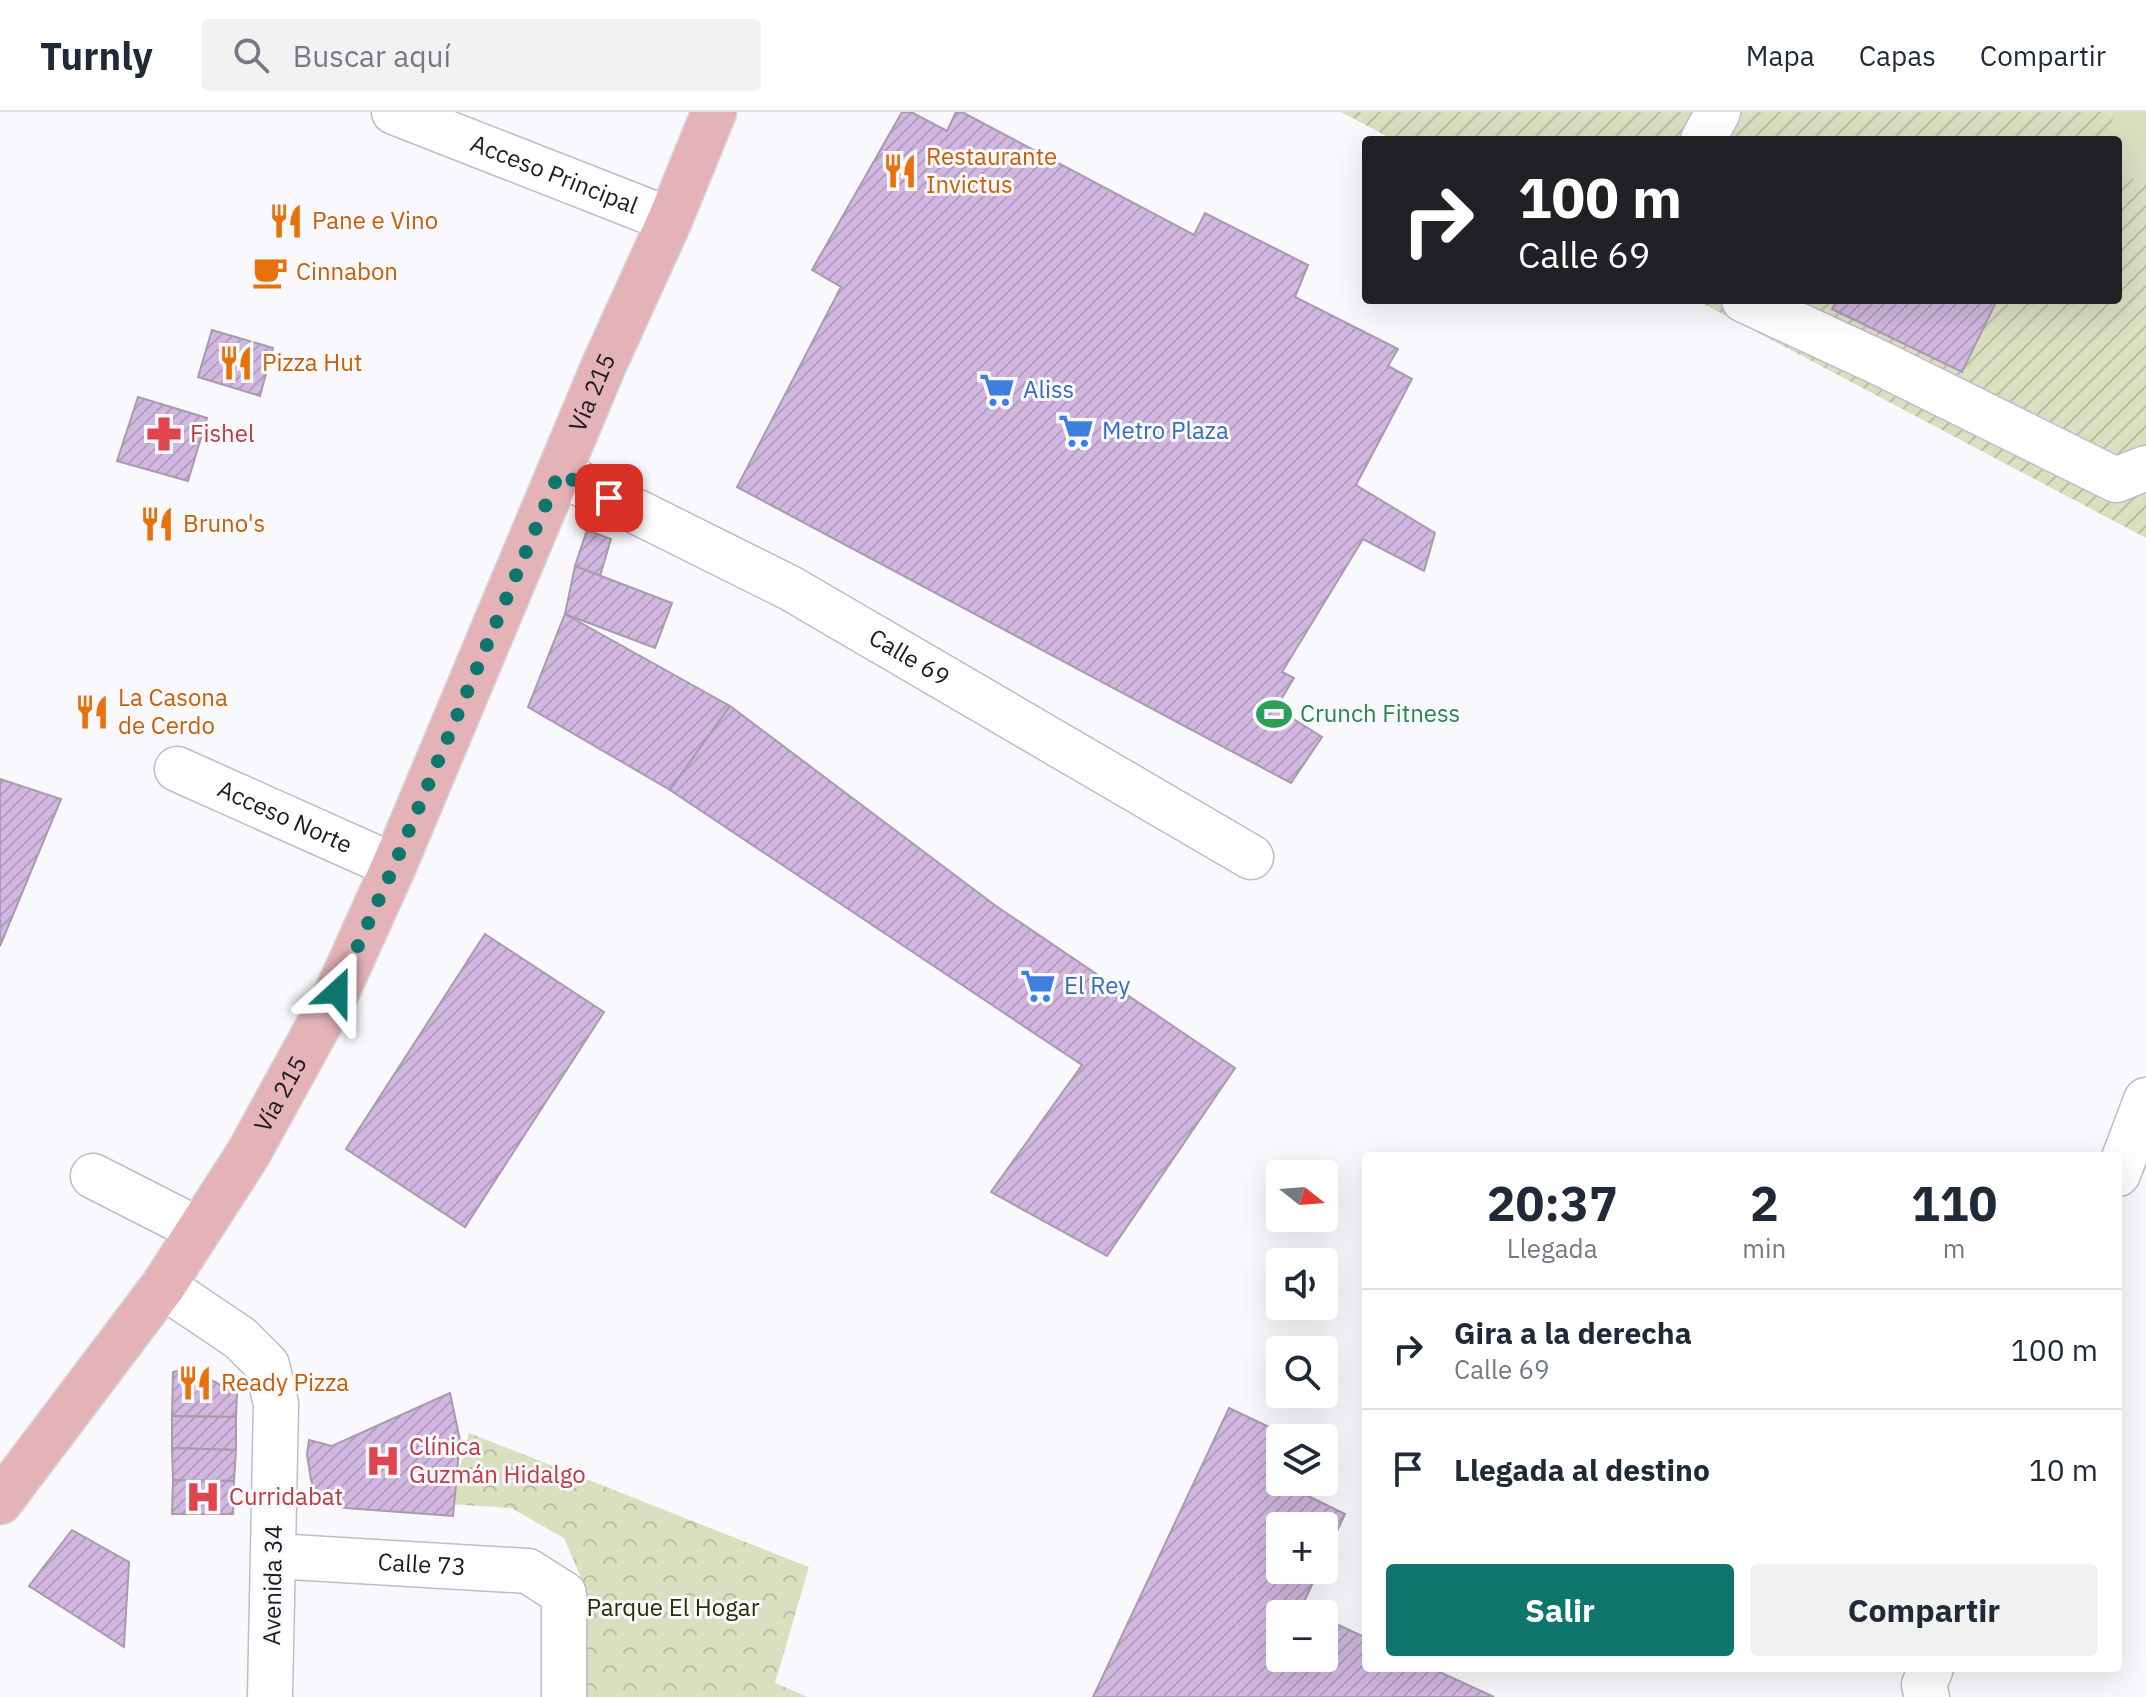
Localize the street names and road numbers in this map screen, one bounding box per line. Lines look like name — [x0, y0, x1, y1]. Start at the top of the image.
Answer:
street label: Acceso Principal — [466, 127, 643, 221]
street label: Vía 215 — [561, 348, 622, 436]
street label: Calle 69 — [863, 621, 956, 693]
street label: Acceso Norte — [213, 772, 357, 860]
street label: Vía 215 — [246, 1050, 314, 1137]
street label: Avenida 34 — [255, 1524, 289, 1646]
street label: Calle 73 — [377, 1545, 467, 1582]

